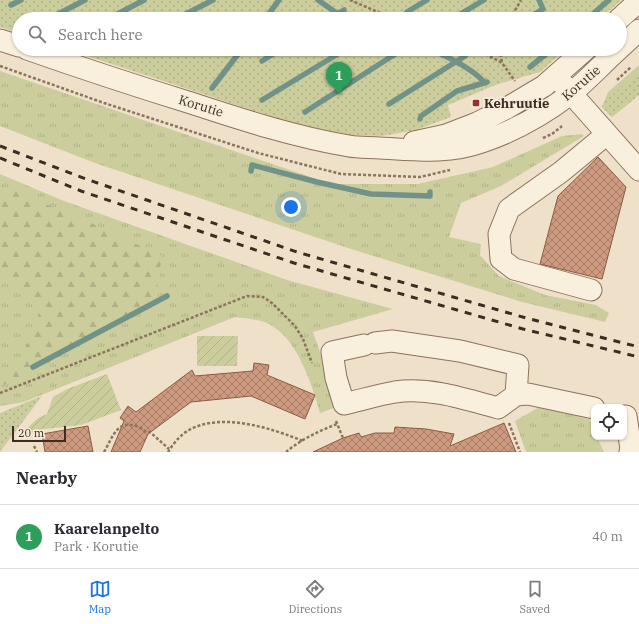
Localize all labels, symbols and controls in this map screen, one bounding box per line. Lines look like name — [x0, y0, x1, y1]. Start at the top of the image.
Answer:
search box — [12, 12, 627, 56]
icon: search — [26, 23, 48, 45]
text: Search here — [58, 25, 143, 44]
pin: 1 — [326, 62, 352, 95]
street label: Korutie — [558, 62, 604, 104]
street label: Korutie — [177, 91, 225, 121]
place label: Kehruutie — [484, 95, 549, 112]
marker: Kehruutie — [471, 98, 481, 108]
your location — [281, 197, 301, 217]
map controls — [591, 404, 627, 440]
button: locate — [591, 404, 627, 440]
scale bar — [12, 424, 66, 443]
text: 20 m — [18, 426, 44, 440]
text: Nearby — [16, 467, 77, 489]
text: Kaarelanpelto — [54, 519, 159, 538]
text: 1 — [25, 528, 33, 545]
text: 40 m — [592, 528, 623, 545]
text: Park · Korutie — [54, 538, 139, 555]
tab: Map — [89, 578, 111, 616]
tab: Directions — [288, 578, 342, 616]
tab: Saved — [519, 578, 550, 616]

